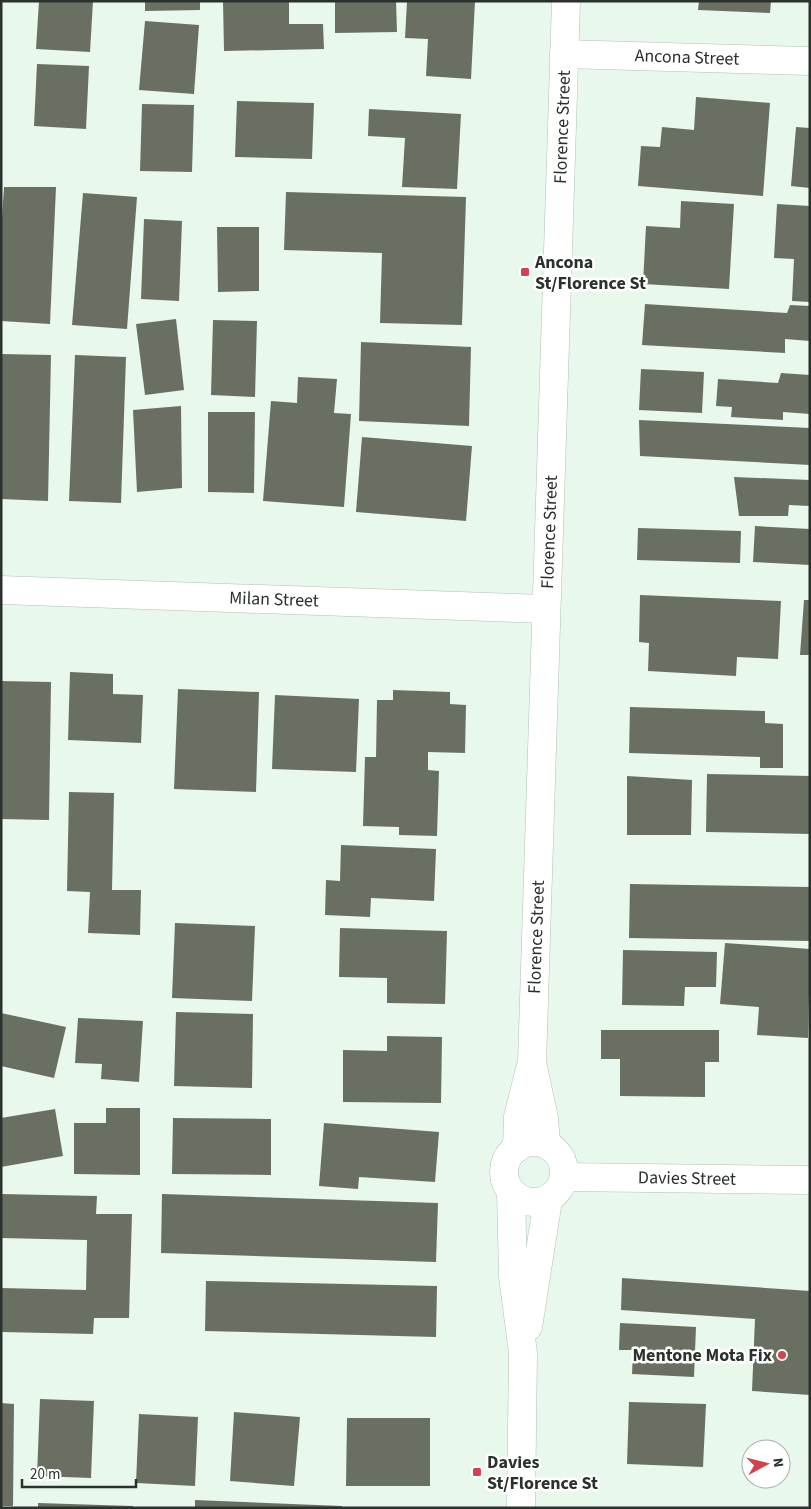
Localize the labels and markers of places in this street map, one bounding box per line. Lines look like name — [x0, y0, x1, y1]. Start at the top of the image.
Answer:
place label: Ancona St/Florence St — [534, 250, 646, 296]
marker: Ancona St/Florence St — [519, 266, 531, 278]
place label: Mentone Mota Fix — [632, 1343, 772, 1368]
marker: Mentone Mota Fix — [776, 1349, 788, 1361]
place label: Davies St/Florence St — [487, 1450, 598, 1496]
marker: Davies St/Florence St — [471, 1466, 483, 1478]

